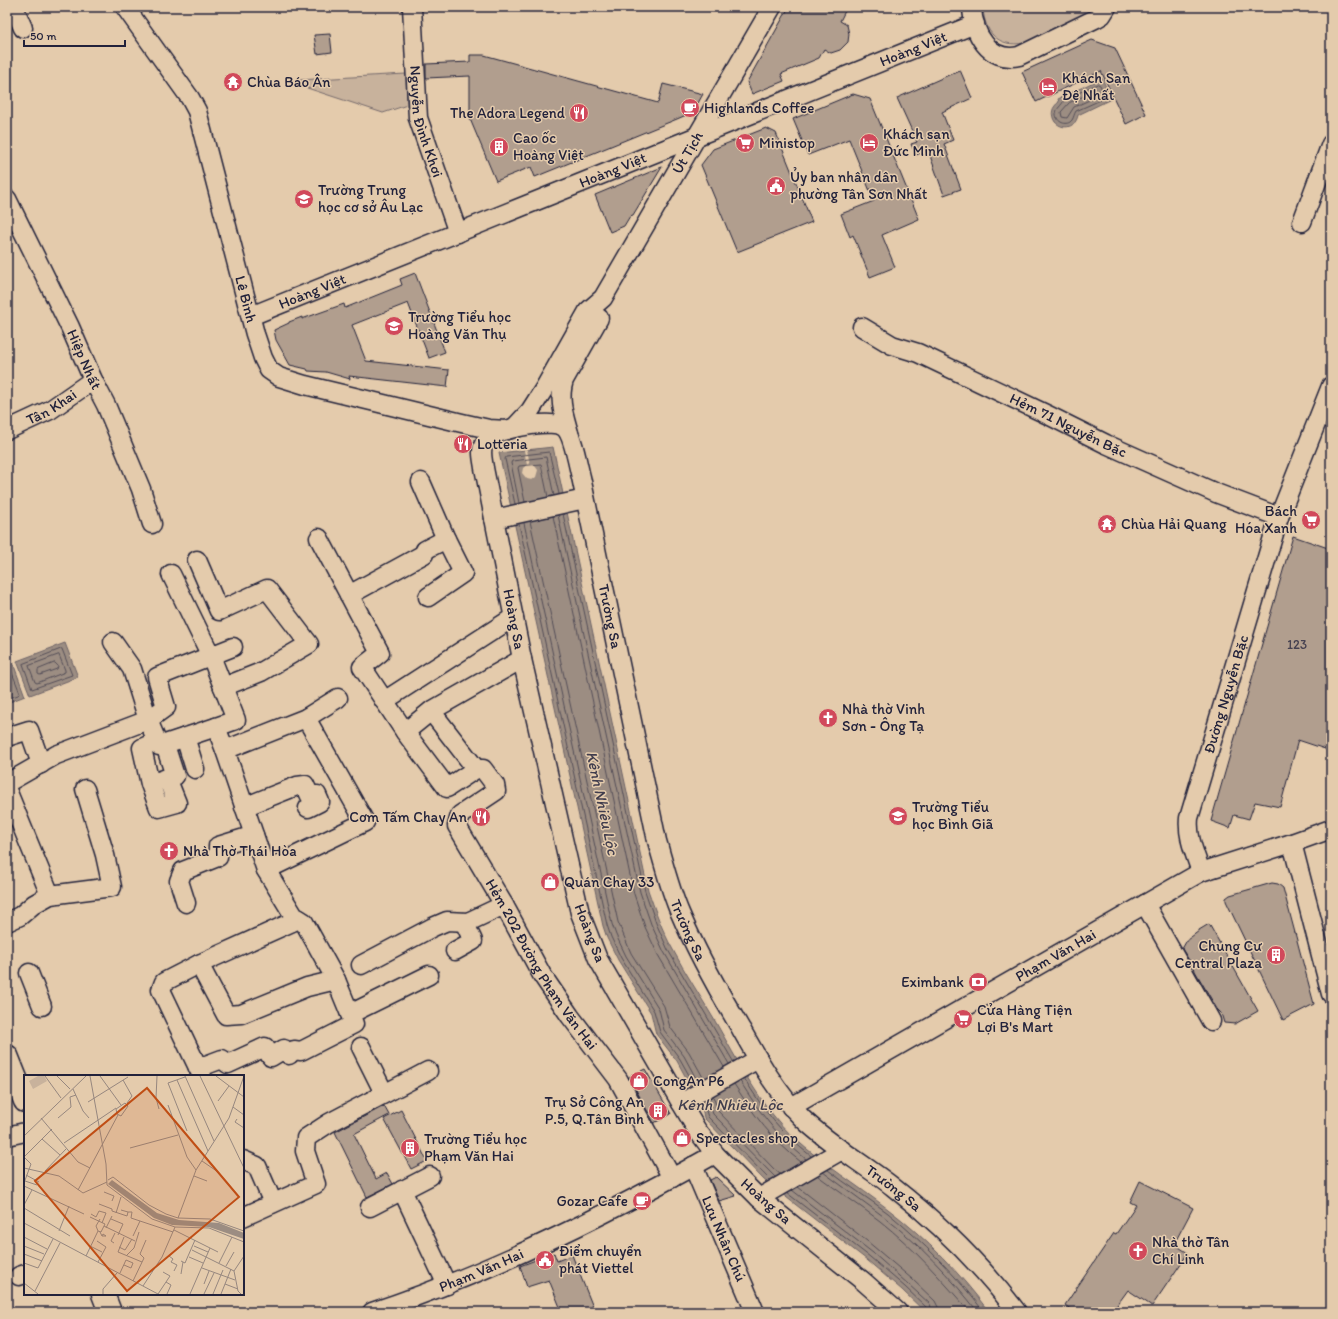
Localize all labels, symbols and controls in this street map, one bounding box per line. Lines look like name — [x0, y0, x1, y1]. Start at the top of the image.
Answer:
scale bar — [24, 22, 125, 48]
street label: Hoàng Việt — [877, 27, 950, 71]
text: 50 m — [30, 29, 56, 43]
street label: Nguyễn Đình Khơi — [406, 65, 447, 180]
place label: Khách Sạn Đệ Nhất — [1062, 69, 1131, 104]
temple icon: Chùa Báo Ân — [222, 71, 244, 93]
place label: Chùa Báo Ân — [247, 73, 331, 91]
hotel icon: Khách Sạn Đệ Nhất — [1037, 76, 1059, 98]
cafe icon: Highlands Coffee — [679, 97, 701, 119]
place label: Highlands Coffee — [704, 99, 814, 117]
restaurant icon: The Adora Legend — [568, 102, 590, 124]
place label: The Adora Legend — [450, 104, 565, 122]
place label: Khách sạn Đức Minh — [883, 125, 950, 160]
street label: Út Tịch — [668, 128, 707, 177]
place label: Cao ốc Hoàng Việt — [513, 129, 584, 164]
supermarket icon: Ministop — [734, 132, 756, 154]
hotel icon: Khách sạn Đức Minh — [858, 132, 880, 154]
place label: Ministop — [759, 134, 815, 152]
building icon: Cao ốc Hoàng Việt — [488, 136, 510, 158]
street label: Hoàng Việt — [576, 148, 649, 192]
place label: Ủy ban nhân dân phường Tân Sơn Nhất — [790, 167, 928, 203]
public building icon: Ủy ban nhân dân phường Tân Sơn Nhất — [765, 175, 787, 197]
place label: Trường Trung học cơ sở Âu Lạc — [318, 181, 423, 216]
school or university icon: Trường Trung học cơ sở Âu Lạc — [293, 188, 315, 210]
street label: Hoàng Việt — [276, 270, 349, 313]
street label: Lê Bình — [231, 274, 261, 325]
place label: Trường Tiểu học Hoàng Văn Thụ — [408, 308, 511, 343]
school or university icon: Trường Tiểu học Hoàng Văn Thụ — [383, 315, 405, 337]
street label: Hiệp Nhất — [63, 326, 106, 393]
street label: Tân Khai — [23, 385, 80, 429]
street label: Hẻm 71 Nguyễn Bặc — [1007, 389, 1130, 461]
restaurant icon: Lotteria — [452, 433, 474, 455]
place label: Lotteria — [477, 435, 528, 453]
place label: Bách Hóa Xanh — [1235, 502, 1297, 537]
supermarket icon: Bách Hóa Xanh — [1300, 509, 1322, 531]
temple icon: Chùa Hải Quang — [1096, 513, 1118, 535]
place label: Chùa Hải Quang — [1121, 515, 1227, 533]
street label: Trường Sa — [595, 582, 626, 650]
street label: Hoàng Sa — [499, 587, 529, 651]
street label: Đường Nguyễn Bặc — [1200, 633, 1252, 756]
house number: 123 — [1287, 637, 1307, 652]
place label: Nhà thờ Vinh Sơn - Ông Tạ — [842, 700, 925, 735]
church icon: Nhà thờ Vinh Sơn - Ông Tạ — [817, 707, 839, 729]
water label: Kênh Nhiêu Lộc — [582, 749, 623, 857]
place label: Trường Tiểu học Bình Giã — [912, 798, 994, 833]
school or university icon: Trường Tiểu học Bình Giã — [887, 805, 909, 827]
restaurant icon: Cơm Tấm Chay An — [470, 806, 492, 828]
place label: Cơm Tấm Chay An — [349, 808, 468, 826]
church icon: Nhà Thờ Thái Hòa — [158, 840, 180, 862]
place label: Nhà Thờ Thái Hòa — [183, 842, 297, 860]
shop icon: Quán Chay 33 — [539, 871, 561, 893]
place label: Quán Chay 33 — [564, 873, 654, 891]
street label: Hẻm 202 Đường Phạm Văn Hai — [482, 876, 601, 1053]
street label: Trường Sa — [666, 897, 710, 964]
street label: Hoàng Sa — [571, 901, 610, 965]
street label: Phạm Văn Hai — [1012, 925, 1099, 986]
place label: Chung Cư Central Plaza — [1175, 937, 1262, 972]
building icon: Chung Cư Central Plaza — [1265, 944, 1287, 966]
bank icon: Eximbank — [967, 971, 989, 993]
place label: Eximbank — [901, 973, 964, 991]
place label: Cửa Hàng Tiện Lợi B's Mart — [977, 1001, 1073, 1036]
supermarket icon: Cửa Hàng Tiện Lợi B's Mart — [952, 1008, 974, 1030]
shop icon: CongAn P6 — [628, 1070, 650, 1092]
place label: CongAn P6 — [653, 1072, 724, 1090]
inset map — [24, 1075, 244, 1295]
place label: Trụ Sở Công An P.5, Q.Tân Bình — [545, 1093, 644, 1128]
water label: Kênh Nhiêu Lộc — [677, 1095, 783, 1114]
building icon: Trụ Sở Công An P.5, Q.Tân Bình — [647, 1100, 669, 1122]
shop icon: Spectacles shop — [671, 1127, 693, 1149]
place label: Spectacles shop — [696, 1129, 798, 1147]
place label: Trường Tiểu học Phạm Văn Hai — [424, 1130, 527, 1165]
building icon: Trường Tiểu học Phạm Văn Hai — [399, 1137, 421, 1159]
street label: Trường Sa — [862, 1161, 925, 1216]
street label: Hoàng Sa — [737, 1174, 795, 1228]
cafe icon: Gozar Cafe — [631, 1190, 653, 1212]
place label: Gozar Cafe — [556, 1192, 628, 1210]
street label: Lưu Nhân Chú — [698, 1193, 750, 1284]
place label: Nhà thờ Tân Chí Linh — [1152, 1233, 1230, 1268]
church icon: Nhà thờ Tân Chí Linh — [1127, 1240, 1149, 1262]
place label: Điểm chuyển phát Viettel — [559, 1242, 642, 1277]
street label: Phạm Văn Hai — [436, 1244, 526, 1296]
public building icon: Điểm chuyển phát Viettel — [534, 1249, 556, 1271]

